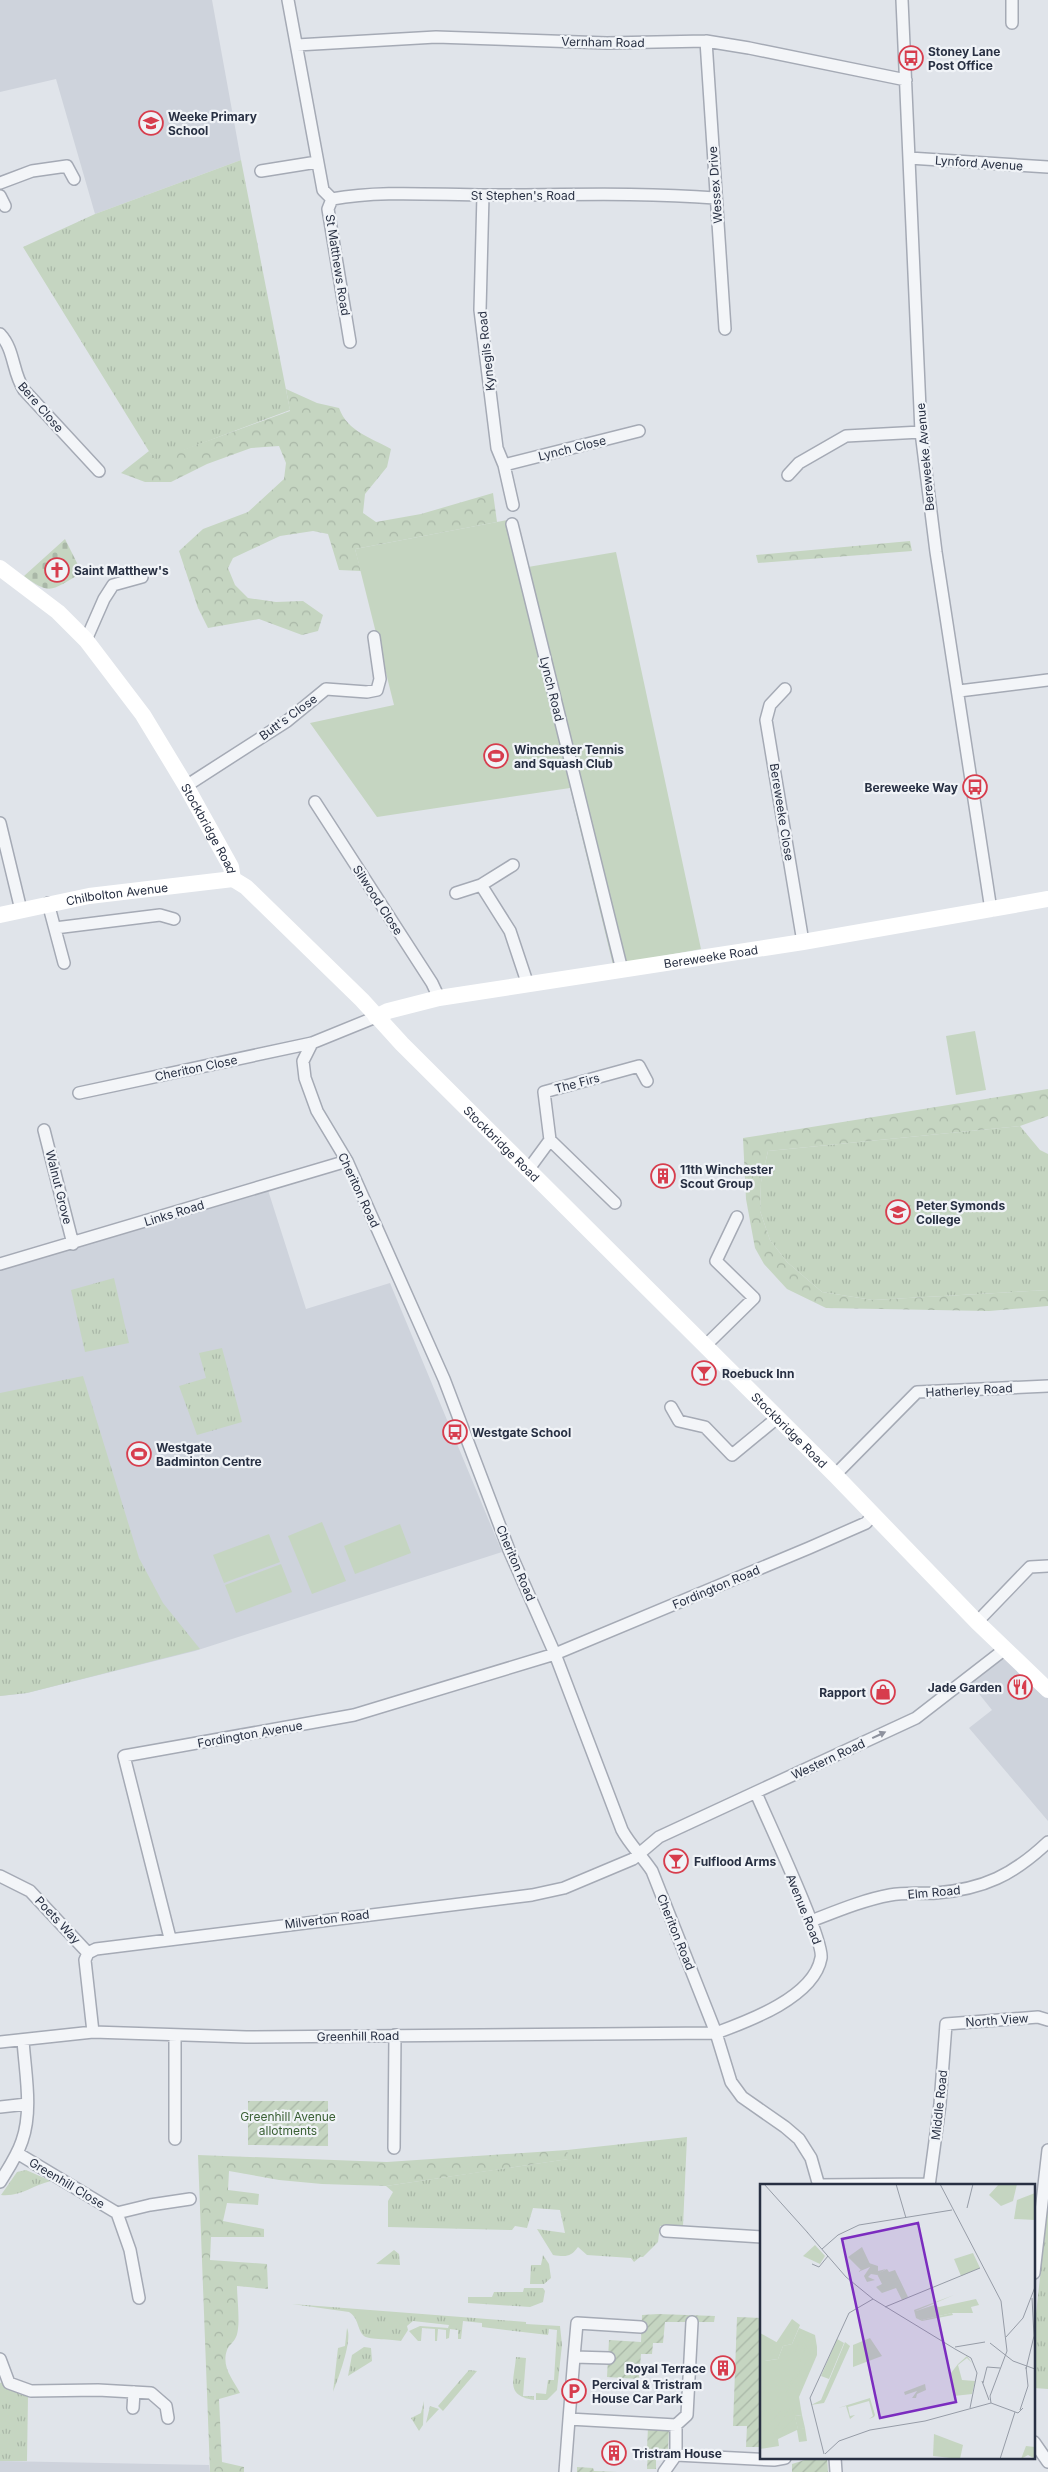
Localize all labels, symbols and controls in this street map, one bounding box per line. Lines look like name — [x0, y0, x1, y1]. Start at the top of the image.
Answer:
street label: Vernham Road — [561, 34, 645, 50]
place label: Stoney Lane Post Office — [928, 44, 1000, 73]
bus stop icon: Stoney Lane Post Office — [898, 45, 924, 71]
place label: Weeke Primary School — [168, 109, 258, 138]
school or university icon: Weeke Primary School — [138, 110, 164, 136]
street label: Wessex Drive — [705, 146, 725, 224]
street label: Lynford Avenue — [934, 152, 1024, 174]
street label: St Stephen's Road — [471, 188, 575, 203]
street label: St Matthews Road — [323, 213, 353, 317]
street label: Kynegils Road — [474, 310, 498, 392]
street label: Bere Close — [15, 379, 67, 435]
street label: Bereweeke Avenue — [913, 402, 937, 512]
street label: Lynch Close — [537, 432, 607, 464]
church icon: Saint Matthew's — [44, 557, 70, 583]
place label: Saint Matthew's — [74, 563, 169, 578]
street label: Lynch Road — [537, 655, 567, 723]
street label: Butt's Close — [256, 691, 320, 743]
place label: Winchester Tennis and Squash Club — [514, 742, 624, 771]
sports icon: Winchester Tennis and Squash Club — [483, 743, 509, 769]
street label: Bereweeke Close — [767, 762, 797, 862]
bus stop icon: Bereweeke Way — [962, 774, 988, 800]
street label: Stockbridge Road — [178, 780, 239, 874]
place label: Bereweeke Way — [865, 780, 959, 795]
street label: Silwood Close — [350, 862, 406, 938]
street label: Chilbolton Avenue — [64, 879, 169, 908]
street label: Bereweeke Road — [663, 942, 759, 971]
street label: Cheriton Close — [153, 1052, 239, 1084]
street label: The Firs — [553, 1070, 601, 1096]
street label: Stockbridge Road — [461, 1102, 543, 1184]
street label: Walnut Grove — [43, 1148, 75, 1226]
street label: Cheriton Road — [335, 1150, 383, 1230]
place label: 11th Winchester Scout Group — [680, 1162, 773, 1191]
building icon: 11th Winchester Scout Group — [650, 1163, 676, 1189]
street label: Links Road — [142, 1197, 206, 1229]
place label: Peter Symonds College — [916, 1198, 1005, 1227]
school or university icon: Peter Symonds College — [885, 1199, 911, 1225]
bar icon: Roebuck Inn — [691, 1360, 717, 1386]
place label: Roebuck Inn — [722, 1366, 794, 1381]
street label: Hatherley Road — [925, 1380, 1013, 1400]
street label: Stockbridge Road — [748, 1389, 831, 1471]
bus stop icon: Westgate School — [442, 1419, 468, 1445]
place label: Westgate School — [472, 1425, 571, 1440]
place label: Westgate Badminton Centre — [156, 1440, 262, 1469]
sports icon: Westgate Badminton Centre — [126, 1441, 152, 1467]
street label: Cheriton Road — [493, 1523, 539, 1603]
street label: Fordington Road — [670, 1562, 762, 1612]
restaurant icon: Jade Garden — [1007, 1674, 1033, 1700]
shop icon: Rapport — [870, 1679, 896, 1705]
place label: Jade Garden — [928, 1680, 1002, 1695]
place label: Rapport — [819, 1685, 867, 1700]
street label: Fordington Avenue — [196, 1717, 304, 1751]
one-way arrow — [872, 1731, 886, 1739]
street label: Western Road — [789, 1735, 867, 1783]
bar icon: Fulflood Arms — [663, 1848, 689, 1874]
place label: Fulflood Arms — [694, 1854, 776, 1869]
street label: Avenue Road — [783, 1872, 825, 1946]
street label: Elm Road — [907, 1882, 961, 1902]
street label: Cheriton Road — [654, 1892, 698, 1972]
street label: Poets Way — [32, 1893, 84, 1947]
street label: Milverton Road — [284, 1906, 370, 1932]
street label: North View — [965, 2010, 1029, 2030]
street label: Greenhill Road — [317, 2028, 399, 2044]
street label: Middle Road — [928, 2069, 950, 2141]
park label: Greenhill Avenue allotments — [240, 2109, 336, 2138]
street label: Greenhill Close — [26, 2154, 108, 2212]
inset map — [760, 2184, 1036, 2460]
building icon: Royal Terrace — [710, 2355, 736, 2381]
place label: Royal Terrace — [626, 2361, 706, 2376]
place label: Percival & Tristram House Car Park — [592, 2377, 702, 2406]
parking icon: Percival & Tristram House Car Park — [561, 2378, 587, 2404]
building icon: Tristram House — [601, 2440, 627, 2466]
place label: Tristram House — [632, 2446, 722, 2461]

